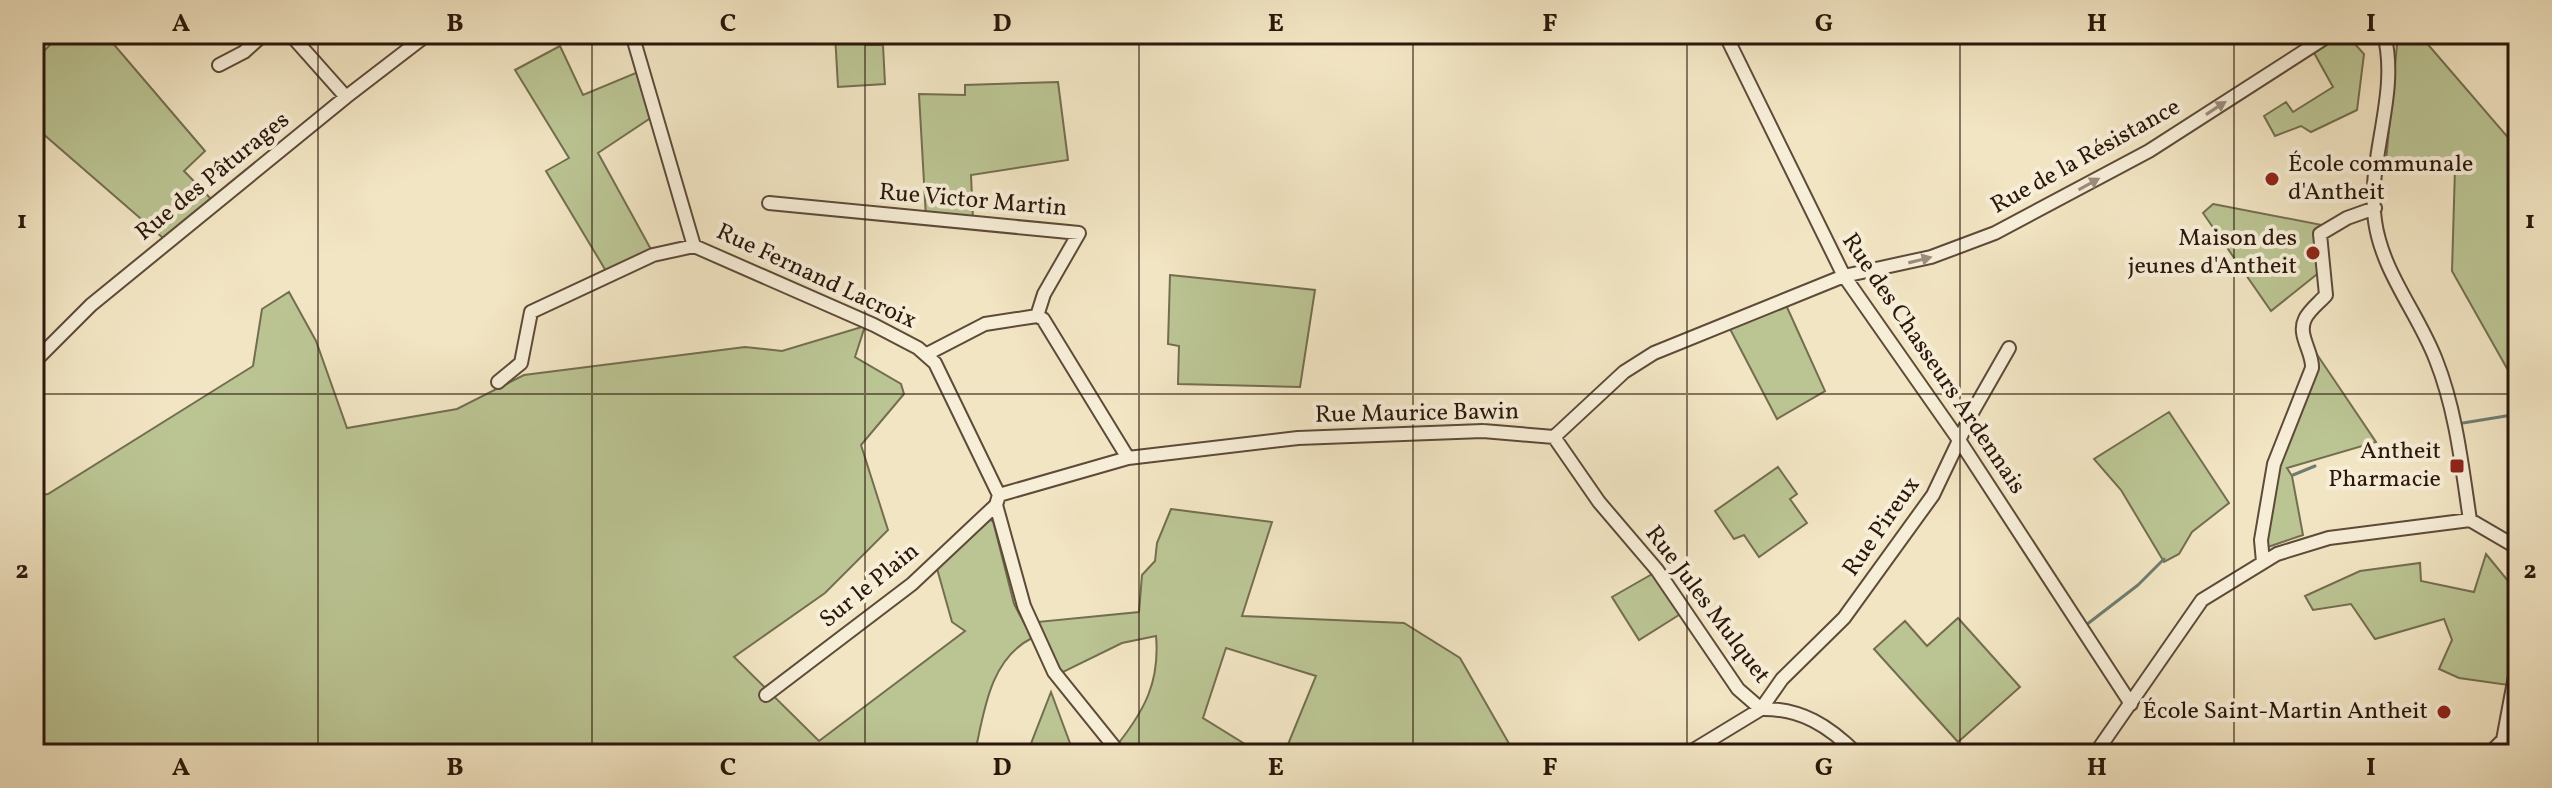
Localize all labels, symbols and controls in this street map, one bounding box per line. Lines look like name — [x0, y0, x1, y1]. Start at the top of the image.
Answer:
text: A — [172, 6, 191, 42]
text: B — [446, 6, 464, 42]
text: C — [720, 6, 736, 42]
text: D — [992, 6, 1012, 42]
text: E — [1268, 6, 1284, 42]
text: F — [1542, 6, 1558, 42]
text: G — [1815, 6, 1833, 42]
text: H — [2087, 6, 2107, 42]
text: I — [2366, 6, 2376, 42]
street label: Rue de la Résistance — [1985, 91, 2187, 223]
one-way arrow — [2205, 101, 2226, 116]
street label: Rue des Pâturages — [129, 104, 297, 250]
place label: École communale d'Antheit — [2288, 148, 2473, 210]
marker: École communale d'Antheit — [2263, 170, 2281, 188]
street label: Rue Victor Martin — [877, 176, 1069, 226]
one-way arrow — [2077, 177, 2100, 191]
text: 1 — [17, 203, 27, 239]
text: 1 — [2525, 203, 2535, 239]
street label: Rue Fernand Lacroix — [710, 216, 922, 338]
place label: Maison des jeunes d'Antheit — [2128, 222, 2297, 284]
street label: Rue des Chasseurs Ardennais — [1833, 227, 2033, 501]
marker: Maison des jeunes d'Antheit — [2304, 244, 2322, 262]
one-way arrow — [1908, 253, 1933, 265]
street label: Rue Maurice Bawin — [1314, 395, 1520, 433]
place label: Antheit Pharmacie — [2328, 435, 2441, 497]
marker: Antheit Pharmacie — [2448, 457, 2466, 475]
street label: Rue Pireux — [1835, 470, 1929, 584]
street label: Rue Jules Mulquet — [1636, 519, 1778, 691]
street label: Sur le Plain — [813, 535, 927, 637]
text: 2 — [15, 553, 29, 589]
text: 2 — [2523, 553, 2537, 589]
place label: École Saint-Martin Antheit — [2143, 695, 2428, 729]
marker: École Saint-Martin Antheit — [2435, 703, 2453, 721]
text: A — [172, 750, 191, 786]
text: B — [446, 750, 464, 786]
text: C — [720, 750, 736, 786]
text: D — [992, 750, 1012, 786]
text: E — [1268, 750, 1284, 786]
text: F — [1542, 750, 1558, 786]
text: G — [1815, 750, 1833, 786]
text: H — [2087, 750, 2107, 786]
text: I — [2366, 750, 2376, 786]

